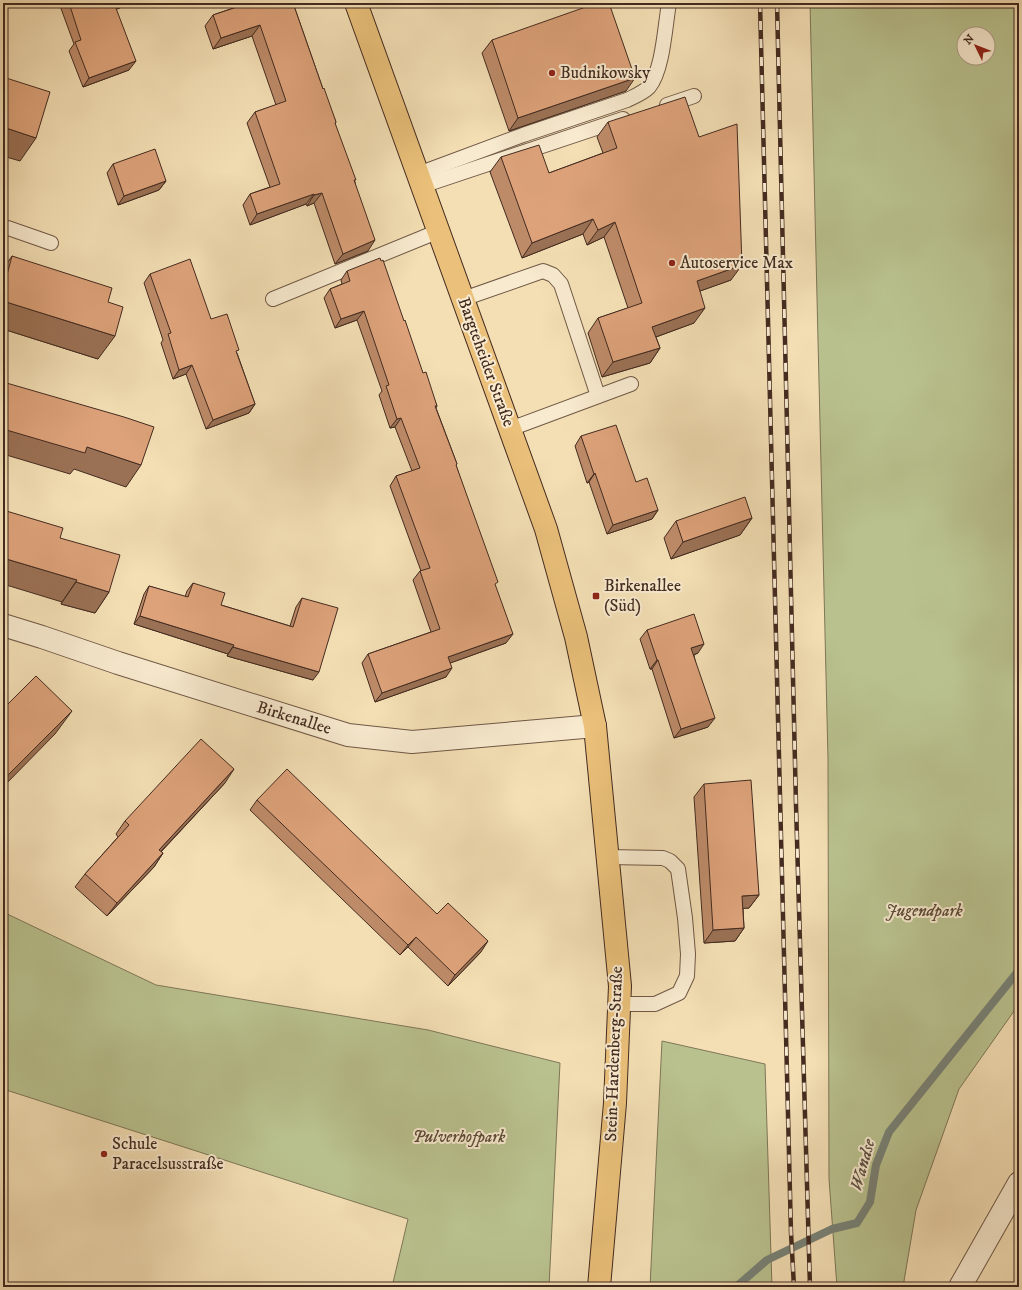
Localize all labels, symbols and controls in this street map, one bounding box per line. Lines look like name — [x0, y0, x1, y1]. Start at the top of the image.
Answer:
north arrow — [956, 26, 996, 66]
text: N — [961, 32, 978, 48]
place label: Budnikowsky — [560, 62, 651, 84]
marker: Budnikowsky — [547, 68, 557, 78]
place label: Autoservice Max — [680, 252, 794, 274]
marker: Autoservice Max — [667, 258, 677, 268]
street label: Bargteheider Straße — [452, 294, 520, 430]
place label: Birkenallee (Süd) — [604, 575, 681, 617]
marker: Birkenallee (Süd) — [591, 591, 601, 601]
street label: Birkenallee — [254, 696, 334, 740]
park label: Jugendpark — [885, 900, 963, 922]
street label: Stein-Hardenberg-Straße — [600, 966, 628, 1142]
park label: Pulverhofpark — [413, 1126, 506, 1148]
place label: Schule Paracelsusstraße — [112, 1133, 224, 1175]
water label: Wandse — [846, 1136, 881, 1193]
marker: Schule Paracelsusstraße — [99, 1149, 109, 1159]

